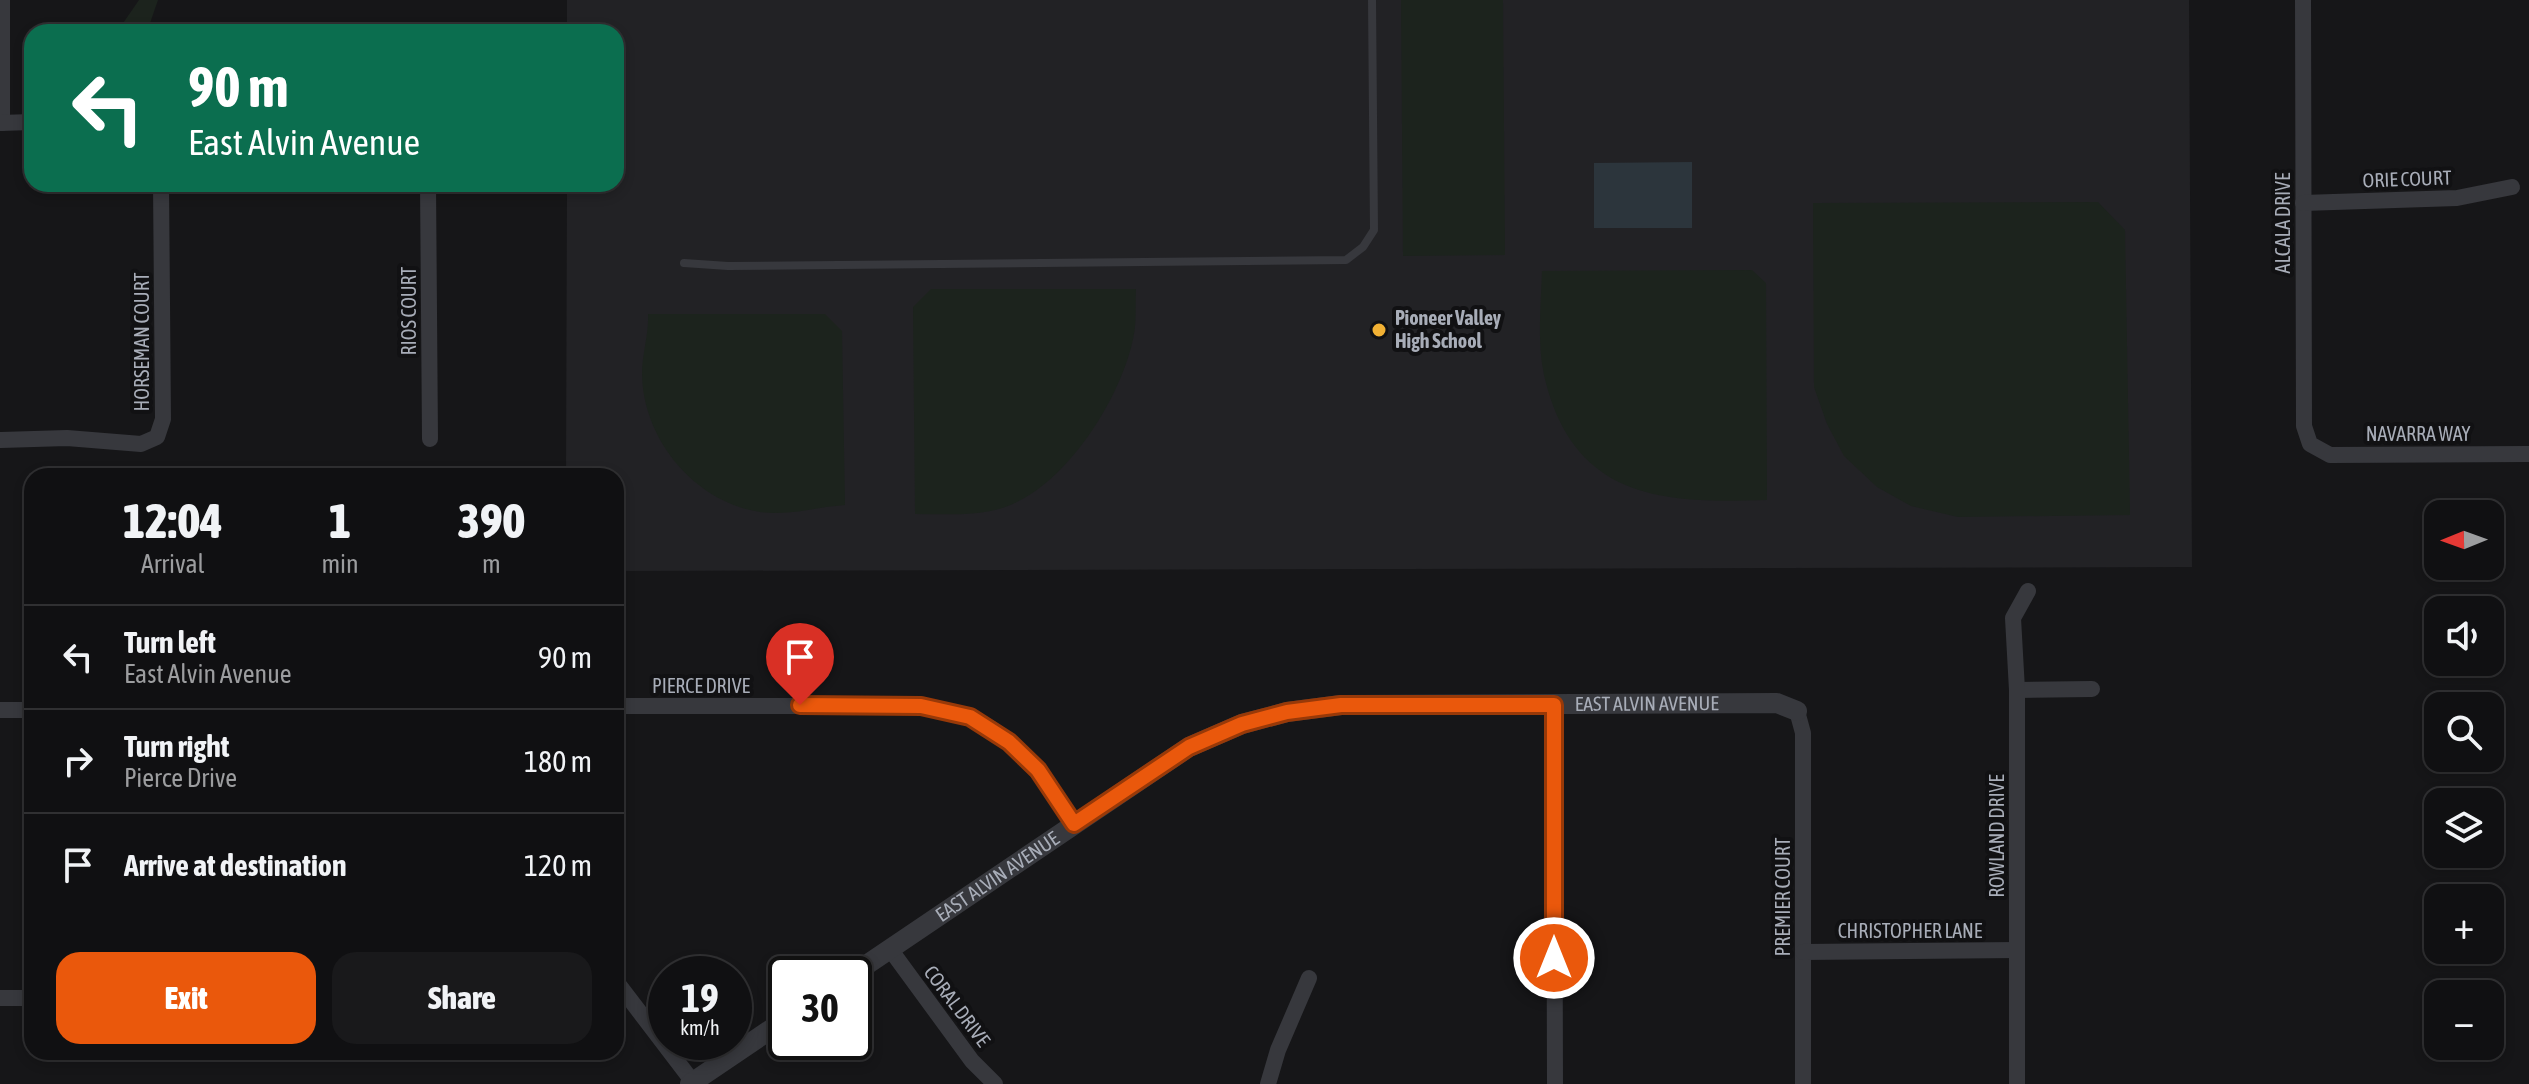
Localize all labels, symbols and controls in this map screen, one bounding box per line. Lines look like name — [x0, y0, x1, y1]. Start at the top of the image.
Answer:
text: 90 m — [188, 55, 289, 119]
icon: left — [56, 56, 160, 160]
text: East Alvin Avenue — [188, 121, 420, 163]
street label: ORIE COURT — [2362, 165, 2452, 192]
street label: ALCALA DRIVE — [2271, 172, 2294, 273]
street label: RIOS COURT — [397, 266, 420, 355]
street label: HORSEMAN COURT — [130, 272, 153, 411]
place label: Pioneer Valley High School — [1395, 306, 1502, 352]
marker: Pioneer Valley High School — [1370, 321, 1388, 339]
street label: NAVARRA WAY — [2366, 422, 2470, 445]
text: 12:04 — [123, 493, 223, 548]
text: 1 — [329, 493, 351, 548]
text: 390 — [458, 493, 525, 548]
north arrow — [2424, 500, 2504, 580]
map controls — [2424, 500, 2504, 1060]
text: Arrival — [141, 549, 204, 579]
text: min — [321, 549, 359, 579]
text: m — [482, 549, 501, 579]
button: sound — [2424, 596, 2504, 676]
pin — [766, 623, 834, 705]
text: Turn left — [124, 625, 216, 659]
icon: left — [56, 635, 100, 679]
icon: arrive — [778, 635, 822, 679]
text: 90 m — [538, 640, 592, 674]
text: East Alvin Avenue — [124, 659, 292, 689]
street label: PIERCE DRIVE — [652, 674, 751, 697]
street label: EAST ALVIN AVENUE — [1575, 691, 1719, 715]
button: search — [2424, 692, 2504, 772]
text: Turn right — [124, 729, 230, 763]
icon: right — [56, 739, 100, 783]
text: 180 m — [524, 744, 592, 778]
text: Pierce Drive — [124, 763, 237, 793]
street label: ROWLAND DRIVE — [1985, 774, 2008, 898]
button: layers — [2424, 788, 2504, 868]
street label: EAST ALVIN AVENUE — [931, 826, 1063, 926]
street label: PREMIER COURT — [1771, 837, 1794, 956]
icon: arrive — [56, 843, 100, 887]
text: Arrive at destination — [124, 848, 346, 882]
text: 120 m — [524, 848, 592, 882]
button: + — [2424, 884, 2504, 964]
position arrow — [1512, 916, 1596, 1000]
street label: CHRISTOPHER LANE — [1838, 919, 1983, 942]
button: Exit — [56, 952, 316, 1044]
button: Share — [332, 952, 592, 1044]
speed limit sign: 30 — [768, 956, 872, 1060]
street label: CORAL DRIVE — [920, 961, 996, 1051]
text: 19 — [681, 975, 719, 1020]
button: − — [2424, 980, 2504, 1060]
text: km/h — [680, 1016, 720, 1039]

